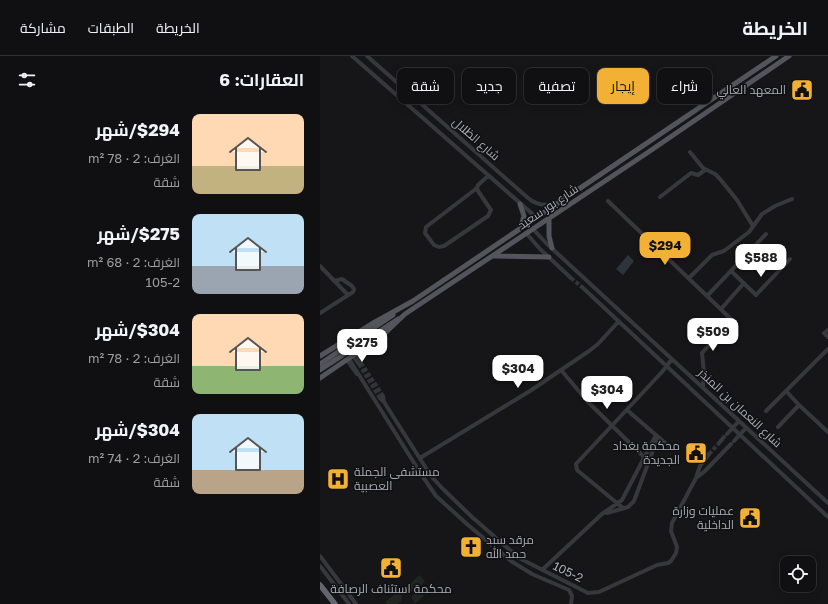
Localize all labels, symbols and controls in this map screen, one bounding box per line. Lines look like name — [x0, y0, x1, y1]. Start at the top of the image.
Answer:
text: الخريطة — [742, 16, 808, 39]
text: مشاركة — [20, 19, 66, 36]
text: الطبقات — [88, 19, 134, 36]
text: الخريطة — [156, 19, 200, 36]
chip: شقة — [397, 68, 454, 104]
chip: جديد — [462, 68, 516, 104]
chip: تصفية — [524, 68, 589, 104]
chip: إيجار — [597, 68, 649, 104]
chip: شراء — [657, 68, 712, 104]
icon: filters — [16, 69, 38, 91]
text: العقارات: 6 — [219, 69, 304, 90]
public building icon: المعهد العالي — [789, 77, 815, 103]
place label: المعهد العالي — [716, 82, 786, 100]
street label: شارع الظلال — [449, 114, 503, 164]
text: $294/شهر — [95, 119, 180, 140]
icon: home — [224, 130, 272, 178]
text: الغرف: 2 · 78 m² — [88, 150, 180, 166]
text: شقة — [153, 174, 180, 190]
street label: شارع بور سعيد — [514, 181, 582, 233]
text: $275/شهر — [97, 223, 180, 244]
icon: home — [224, 230, 272, 278]
pin: $294 — [641, 232, 689, 266]
text: $294 — [648, 237, 682, 253]
pin: $588 — [737, 244, 785, 278]
text: $588 — [744, 249, 778, 265]
text: الغرف: 2 · 68 m² — [87, 254, 180, 270]
text: 105-2 — [146, 274, 180, 290]
pin: $509 — [689, 318, 737, 352]
text: $304/شهر — [95, 319, 180, 340]
text: $509 — [696, 323, 730, 339]
pin: $275 — [338, 329, 386, 363]
icon: home — [224, 330, 272, 378]
text: $275 — [346, 334, 378, 350]
text: الغرف: 2 · 78 m² — [88, 350, 180, 366]
pin: $304 — [494, 355, 542, 389]
text: $304 — [501, 360, 535, 376]
street label: شارع النعمان بن المنذر — [694, 364, 785, 451]
text: شقة — [153, 374, 180, 390]
pin: $304 — [583, 376, 631, 410]
text: $304 — [590, 381, 624, 397]
text: $304/شهر — [95, 419, 180, 440]
icon: home — [224, 430, 272, 478]
place label: محكمة بغداد الجديدة — [613, 438, 680, 467]
public building icon: محكمة بغداد الجديدة — [683, 440, 709, 466]
text: الغرف: 2 · 74 m² — [88, 450, 180, 466]
place label: مستشفى الجملة العصبية — [354, 464, 440, 493]
hospital icon: مستشفى الجملة العصبية — [325, 466, 351, 492]
text: شقة — [153, 474, 180, 490]
place label: عمليات وزارة الداخلية — [672, 503, 734, 532]
public building icon: عمليات وزارة الداخلية — [737, 505, 763, 531]
place label: مرقد سيد حمد الله — [486, 532, 534, 561]
church icon: مرقد سيد حمد الله — [458, 534, 484, 560]
public building icon: محكمة استئناف الرصافة — [378, 555, 404, 581]
map controls — [780, 556, 816, 592]
button: locate — [780, 556, 816, 592]
street label: 105-2 — [551, 558, 586, 585]
place label: محكمة استئناف الرصافة — [330, 581, 452, 596]

